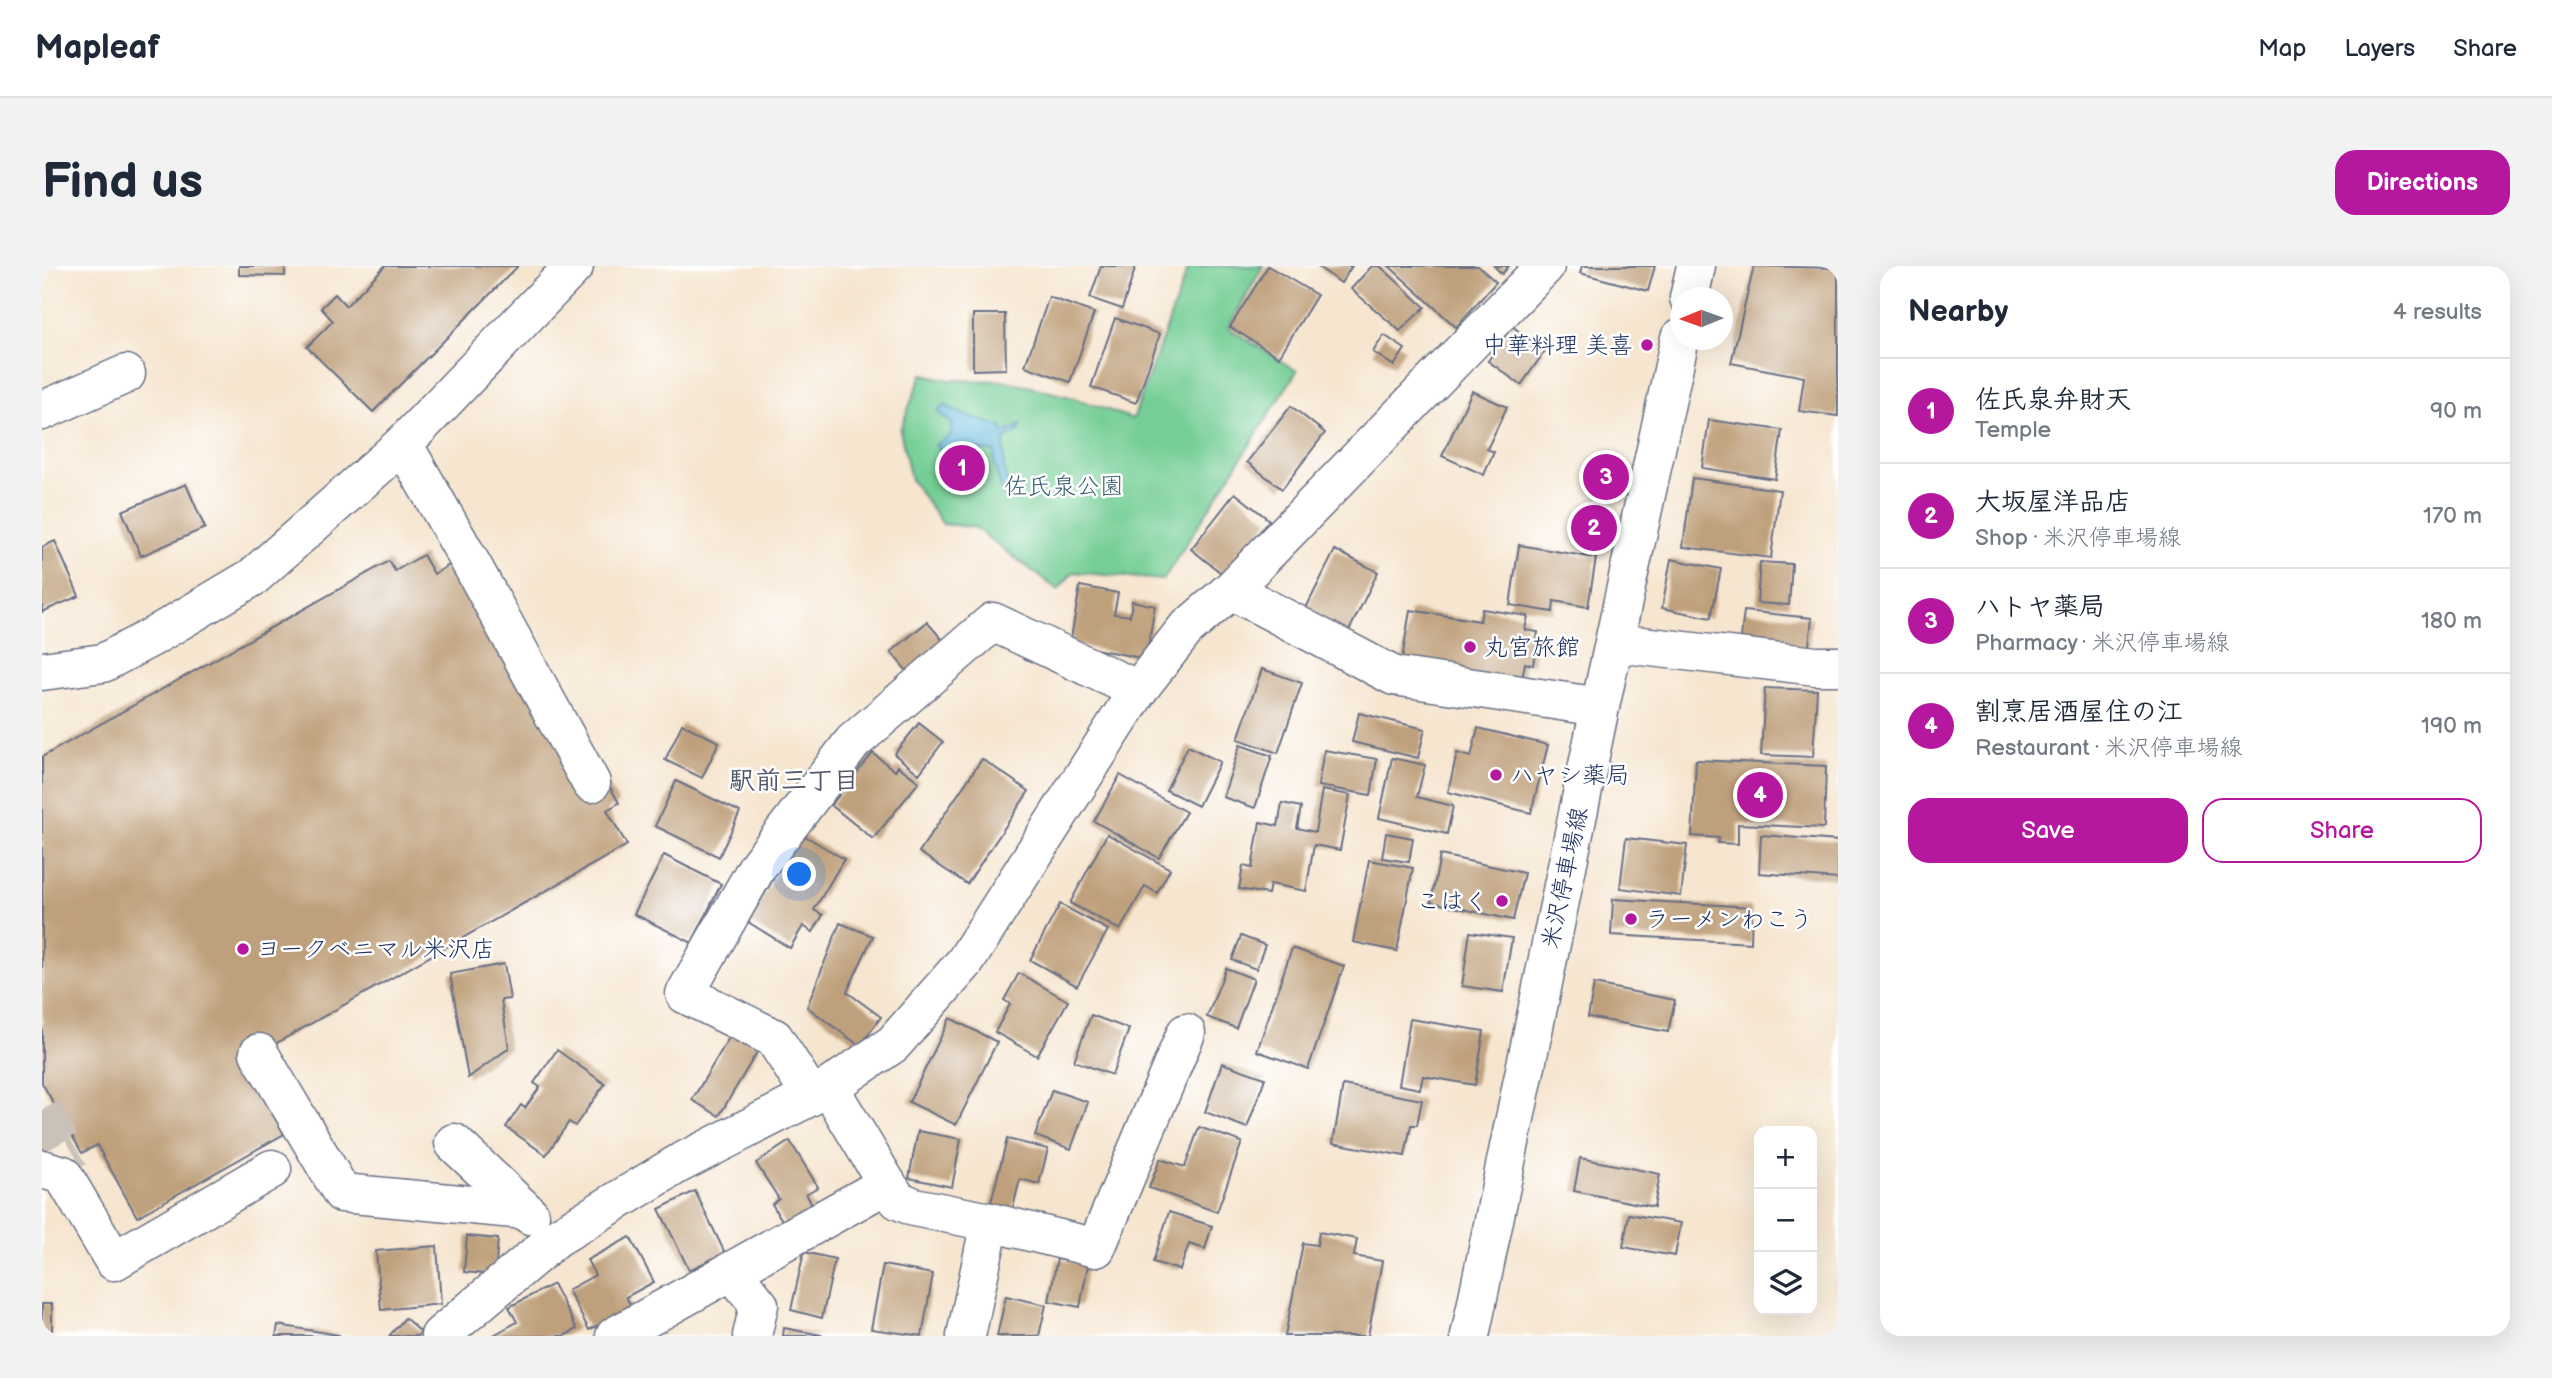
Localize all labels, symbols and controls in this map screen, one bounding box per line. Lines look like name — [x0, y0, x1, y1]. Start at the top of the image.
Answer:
text: Mapleaf — [35, 28, 160, 68]
text: Map — [2258, 34, 2306, 63]
text: Layers — [2344, 34, 2415, 63]
text: Share — [2453, 34, 2517, 63]
button: Directions — [2335, 150, 2510, 215]
text: Find us — [42, 153, 203, 212]
north arrow — [1670, 287, 1733, 350]
text: Nearby — [1908, 294, 2008, 330]
text: 4 results — [2393, 298, 2482, 326]
place label: 中華料理 美喜 — [1483, 331, 1633, 360]
marker: 中華料理 美喜 — [1639, 337, 1655, 353]
text: 佐氏泉弁財天 — [1975, 385, 2131, 416]
text: 1 — [1926, 397, 1936, 425]
text: 90 m — [2430, 397, 2482, 425]
text: Temple — [1975, 416, 2051, 444]
pin: 1 — [939, 442, 985, 494]
pin: 3 — [1583, 451, 1629, 503]
park label: 佐氏泉公園 — [1004, 472, 1124, 501]
text: 大坂屋洋品店 — [1975, 487, 2131, 518]
pin: 2 — [1571, 502, 1617, 554]
text: 2 — [1924, 502, 1938, 530]
text: 170 m — [2423, 502, 2482, 530]
text: Shop · 米沢停車場線 — [1975, 524, 2181, 552]
text: ハトヤ薬局 — [1975, 592, 2105, 623]
text: 3 — [1924, 607, 1938, 635]
text: 180 m — [2421, 607, 2482, 635]
text: Pharmacy · 米沢停車場線 — [1975, 629, 2230, 657]
place label: 丸宮旅館 — [1484, 633, 1580, 662]
marker: 丸宮旅館 — [1462, 639, 1478, 655]
text: 割烹居酒屋住の江 — [1975, 697, 2183, 728]
text: 4 — [1924, 712, 1938, 740]
text: 190 m — [2421, 712, 2482, 740]
text: Restaurant · 米沢停車場線 — [1975, 734, 2242, 762]
place label: ハヤシ薬局 — [1510, 761, 1630, 790]
district label: 駅前三丁目 — [729, 766, 859, 797]
marker: ハヤシ薬局 — [1488, 767, 1504, 783]
pin: 4 — [1737, 769, 1783, 821]
button: Save — [1908, 798, 2188, 863]
button: Share — [2202, 798, 2482, 863]
street label: 米沢停車場線 — [1536, 805, 1594, 951]
your location — [782, 857, 816, 891]
place label: こはく — [1416, 887, 1488, 916]
marker: こはく — [1494, 893, 1510, 909]
place label: ラーメンわこう — [1645, 905, 1813, 934]
marker: ラーメンわこう — [1623, 911, 1639, 927]
place label: ヨークベニマル米沢店 — [257, 935, 495, 964]
marker: ヨークベニマル米沢店 — [235, 941, 251, 957]
map controls — [1754, 1126, 1817, 1315]
button: + — [1754, 1126, 1817, 1189]
button: − — [1754, 1189, 1817, 1252]
button: layers — [1754, 1252, 1817, 1315]

